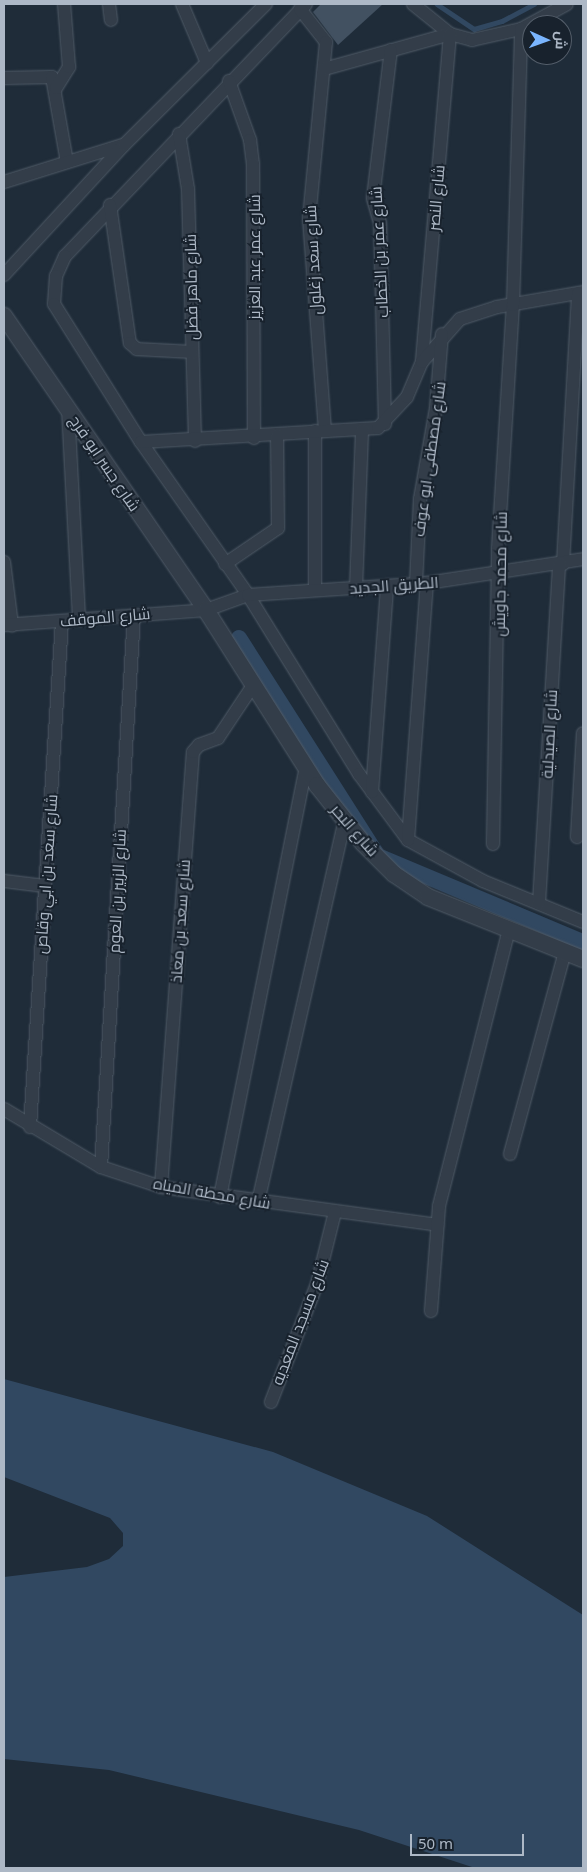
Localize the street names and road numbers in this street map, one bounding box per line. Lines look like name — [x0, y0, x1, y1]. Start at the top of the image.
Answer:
street label: شارع النصر — [424, 164, 448, 232]
street label: شارع عمر بن الخطاب — [366, 186, 392, 318]
street label: شارع عمر عبد العزيز — [244, 194, 264, 320]
street label: شارع سعد زغلول — [301, 205, 325, 315]
street label: شارع ماهر فضل — [180, 234, 202, 340]
street label: شارع مصطفى ابو عوف — [409, 380, 449, 538]
street label: شارع جسر ابو فرج — [66, 411, 144, 515]
street label: شارع محمد جاويش — [489, 511, 511, 637]
street label: الطريق الجديد — [349, 572, 439, 598]
street label: شارع الموقف — [59, 603, 151, 631]
street label: شارع الصيدلية — [537, 689, 561, 779]
street label: شارع سعد بن ابي وقاص — [31, 794, 61, 954]
street label: شارع البحر — [327, 800, 383, 860]
street label: شارع الزبير بن العوم — [104, 828, 130, 954]
street label: شارع سعد بن معاذ — [166, 859, 194, 983]
street label: شارع محطة المياه — [152, 1173, 272, 1213]
street label: شارع مسجد المعديه — [267, 1256, 333, 1388]

